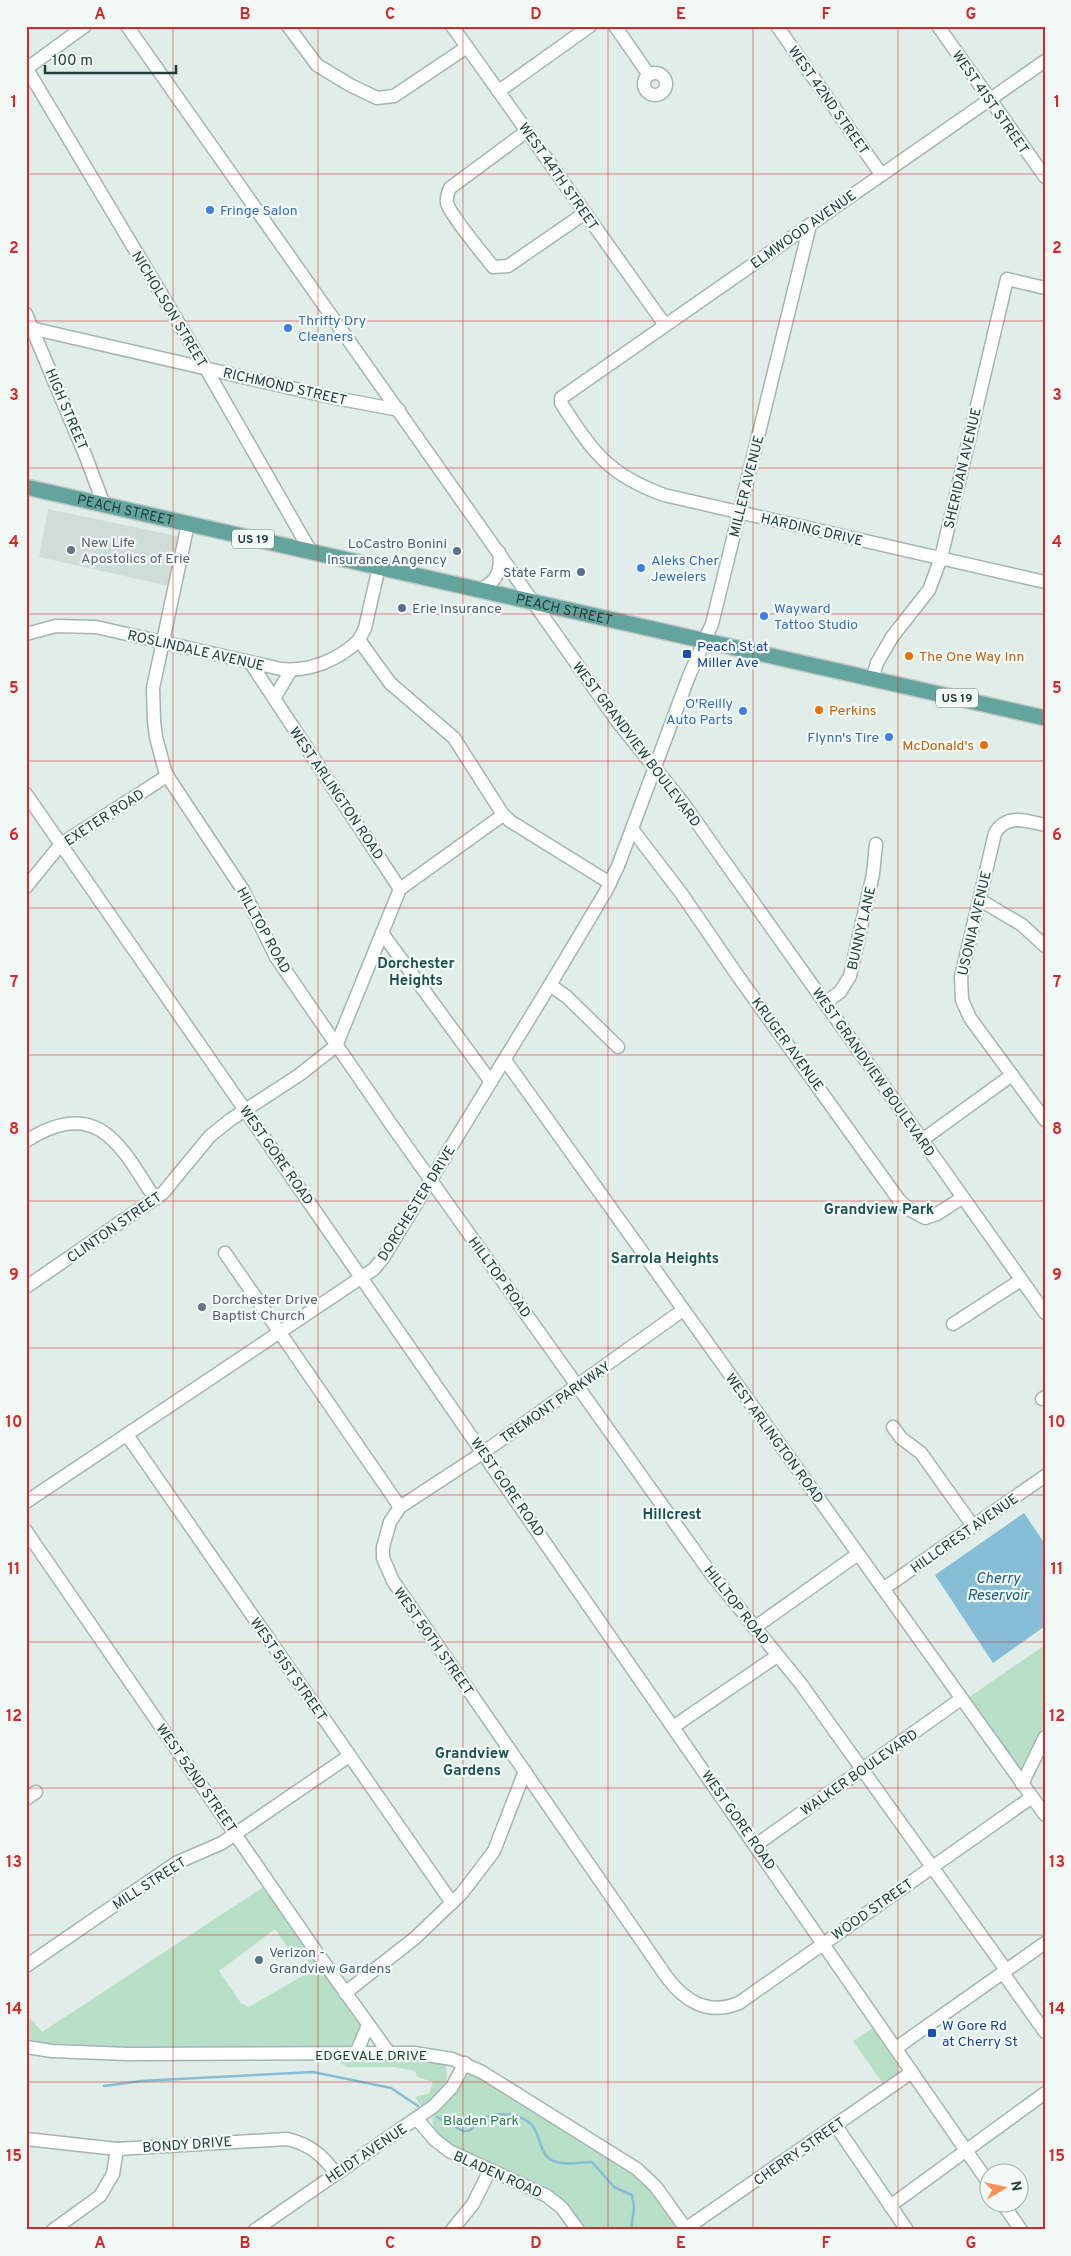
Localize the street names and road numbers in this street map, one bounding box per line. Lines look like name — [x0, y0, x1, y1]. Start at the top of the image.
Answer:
street label: WEST 42ND STREET — [784, 43, 872, 159]
street label: WEST 41ST STREET — [948, 48, 1032, 158]
street label: WEST 44TH STREET — [514, 120, 601, 234]
street label: ELMWOOD AVENUE — [748, 187, 860, 273]
street label: NICHOLSON STREET — [127, 249, 210, 371]
street label: RICHMOND STREET — [221, 365, 348, 410]
street label: HIGH STREET — [41, 366, 90, 453]
street label: SHERIDAN AVENUE — [941, 406, 986, 531]
street label: MILLER AVENUE — [727, 434, 768, 539]
street label: PEACH STREET — [75, 492, 175, 530]
street label: HARDING DRIVE — [759, 510, 864, 550]
road number: US 19 — [232, 530, 274, 548]
street label: PEACH STREET — [514, 591, 614, 630]
street label: ROSLINDALE AVENUE — [126, 627, 266, 675]
street label: WEST GRANDVIEW BOULEVARD — [568, 659, 704, 831]
road number: US 19 — [936, 688, 978, 708]
street label: WEST ARLINGTON ROAD — [285, 724, 387, 863]
street label: EXETER ROAD — [62, 786, 148, 850]
street label: USONIA AVENUE — [955, 869, 996, 977]
street label: HILLTOP ROAD — [232, 885, 293, 977]
street label: BUNNY LANE — [845, 885, 880, 972]
street label: WEST GRANDVIEW BOULEVARD — [808, 985, 938, 1161]
street label: KRUGER AVENUE — [747, 995, 826, 1095]
street label: WEST GORE ROAD — [235, 1103, 316, 1209]
street label: DORCHESTER DRIVE — [375, 1143, 460, 1265]
street label: CLINTON STREET — [64, 1189, 166, 1267]
street label: HILLTOP ROAD — [464, 1234, 534, 1322]
street label: TREMONT PARKWAY — [497, 1359, 614, 1448]
street label: WEST ARLINGTON ROAD — [721, 1371, 827, 1507]
street label: WEST GORE ROAD — [466, 1435, 547, 1541]
street label: HILLCREST AVENUE — [908, 1491, 1022, 1578]
street label: HILLTOP ROAD — [700, 1563, 772, 1649]
street label: WEST 50TH STREET — [389, 1585, 476, 1699]
street label: WEST 51ST STREET — [246, 1615, 330, 1725]
street label: WEST 52ND STREET — [152, 1721, 240, 1837]
street label: WALKER BOULEVARD — [798, 1726, 922, 1820]
street label: WEST GORE ROAD — [697, 1768, 778, 1874]
street label: MILL STREET — [110, 1854, 190, 1914]
street label: WOOD STREET — [829, 1876, 917, 1945]
street label: EDGEVALE DRIVE — [315, 2048, 427, 2065]
street label: CHERRY STREET — [751, 2114, 849, 2190]
street label: HEIDT AVENUE — [323, 2121, 411, 2188]
street label: BONDY DRIVE — [142, 2134, 232, 2157]
street label: BLADEN ROAD — [450, 2148, 544, 2202]

